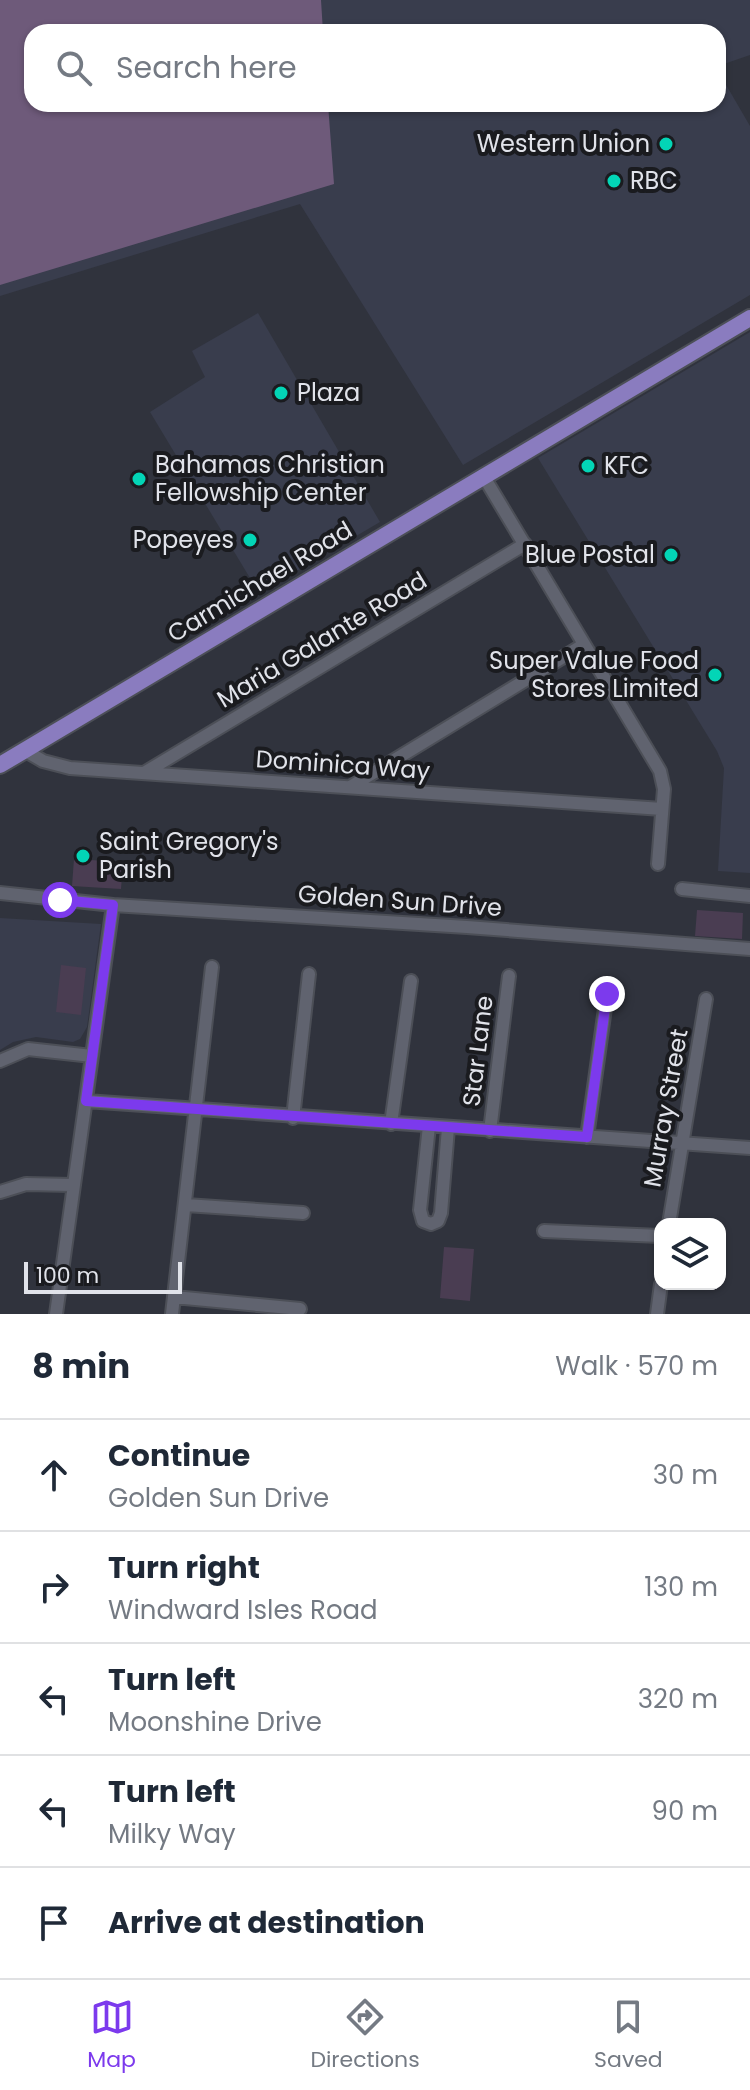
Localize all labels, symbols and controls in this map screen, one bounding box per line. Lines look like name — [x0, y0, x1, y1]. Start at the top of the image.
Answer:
search box — [24, 24, 726, 112]
icon: search — [52, 46, 96, 90]
text: Search here — [116, 46, 297, 89]
place label: Western Union — [477, 127, 650, 160]
marker: Western Union — [657, 135, 675, 153]
place label: RBC — [630, 164, 678, 197]
marker: RBC — [605, 172, 623, 190]
place label: Plaza — [297, 376, 360, 409]
marker: Plaza — [272, 384, 290, 402]
place label: Bahamas Christian Fellowship Center — [155, 448, 385, 509]
place label: KFC — [604, 449, 649, 482]
marker: KFC — [579, 457, 597, 475]
marker: Bahamas Christian Fellowship Center — [130, 470, 148, 488]
street label: Carmichael Road — [161, 513, 358, 650]
place label: Popeyes — [133, 523, 234, 556]
marker: Popeyes — [241, 531, 259, 549]
place label: Blue Postal — [525, 538, 655, 571]
marker: Blue Postal — [662, 546, 680, 564]
street label: Maria Galante Road — [211, 564, 433, 715]
place label: Super Value Food Stores Limited — [489, 644, 699, 705]
marker: Super Value Food Stores Limited — [706, 666, 724, 684]
street label: Dominica Way — [255, 742, 432, 787]
place label: Saint Gregory's Parish — [99, 825, 279, 886]
marker: Saint Gregory's Parish — [74, 847, 92, 865]
street label: Golden Sun Drive — [297, 877, 503, 924]
route start — [42, 882, 78, 918]
route end — [589, 976, 625, 1012]
street label: Star Lane — [454, 994, 501, 1108]
street label: Murray Street — [635, 1026, 696, 1190]
map controls — [654, 1218, 726, 1290]
button: layers — [654, 1218, 726, 1290]
scale bar — [24, 1258, 182, 1294]
text: 100 m — [36, 1260, 99, 1291]
text: 8 min — [32, 1342, 130, 1390]
text: Walk · 570 m — [555, 1348, 718, 1384]
text: Continue — [108, 1434, 250, 1477]
icon: ahead — [32, 1453, 76, 1497]
text: 30 m — [653, 1457, 718, 1493]
text: Golden Sun Drive — [108, 1480, 329, 1516]
text: Turn right — [108, 1546, 260, 1589]
icon: right — [32, 1565, 76, 1609]
text: 130 m — [644, 1569, 718, 1605]
text: Windward Isles Road — [108, 1592, 378, 1628]
text: Turn left — [108, 1658, 236, 1701]
icon: left — [32, 1677, 76, 1721]
text: 320 m — [638, 1681, 718, 1717]
text: Moonshine Drive — [108, 1704, 322, 1740]
text: Turn left — [108, 1770, 236, 1813]
icon: left — [32, 1789, 76, 1833]
text: 90 m — [652, 1793, 718, 1829]
text: Milky Way — [108, 1816, 236, 1852]
icon: arrive — [32, 1901, 76, 1945]
text: Arrive at destination — [108, 1901, 425, 1944]
tab: Map — [87, 1995, 136, 2076]
tab: Directions — [310, 1995, 420, 2076]
tab: Saved — [594, 1995, 663, 2076]

